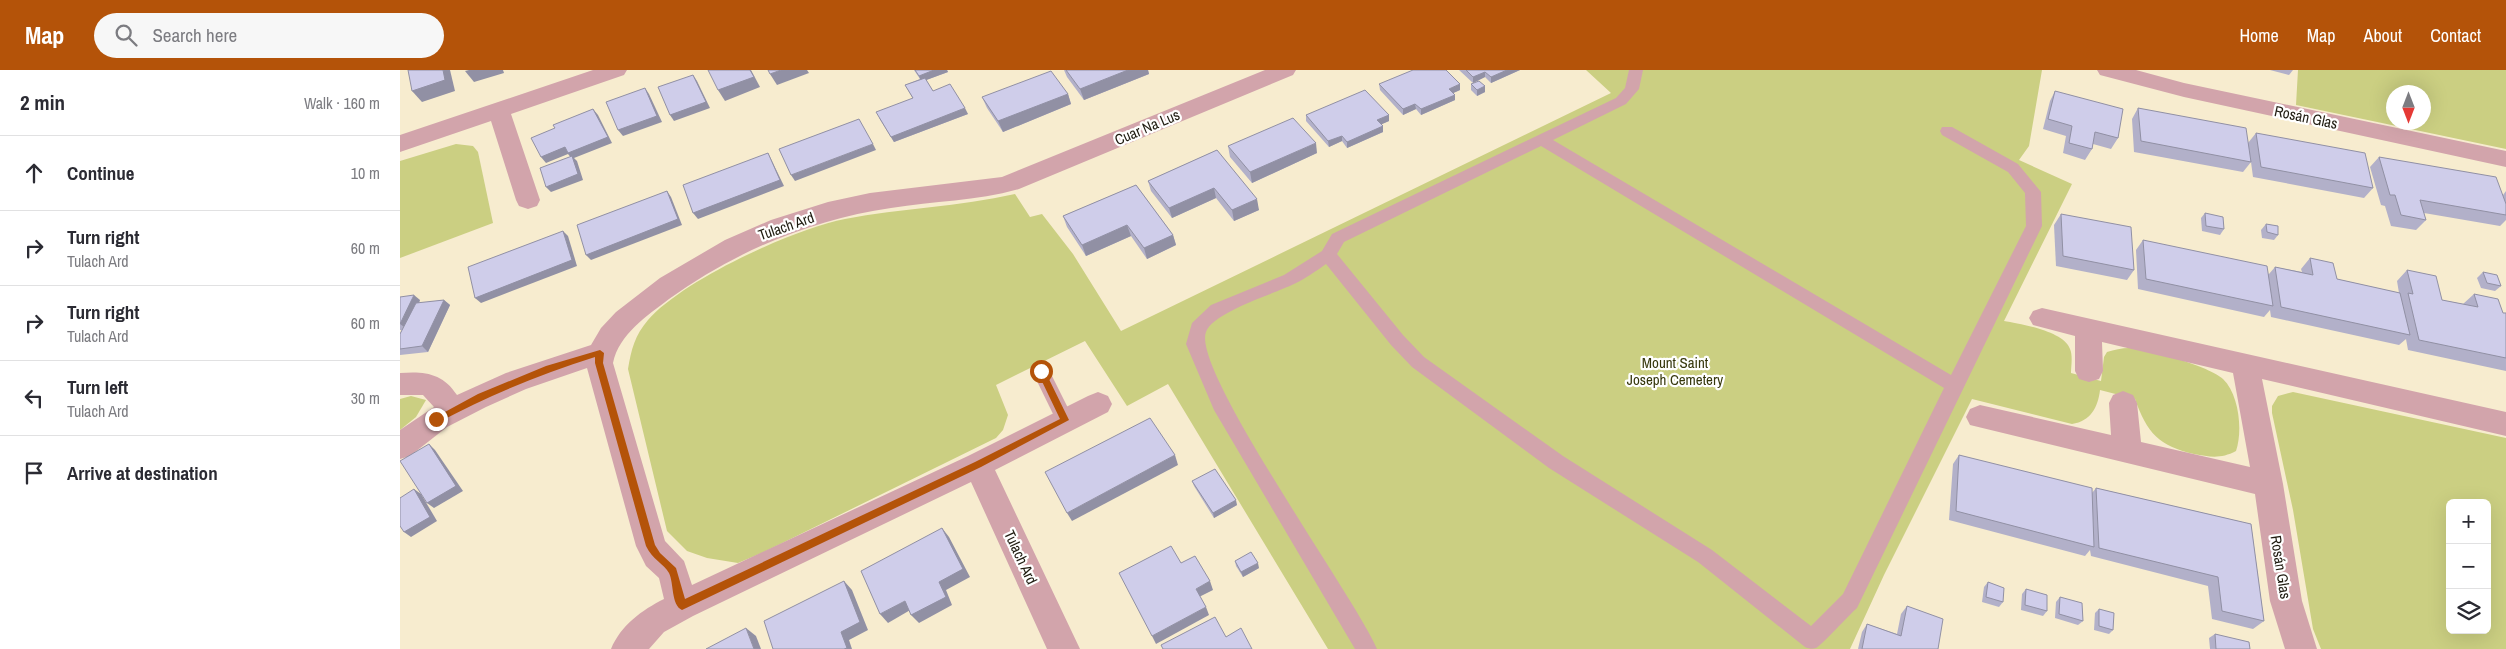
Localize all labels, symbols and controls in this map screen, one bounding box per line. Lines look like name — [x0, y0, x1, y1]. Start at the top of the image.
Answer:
search box — [94, 13, 444, 58]
text: Map — [25, 19, 64, 51]
icon: search — [112, 21, 140, 49]
text: Search here — [152, 22, 237, 48]
text: Home — [2239, 23, 2279, 48]
text: Map — [2307, 23, 2336, 48]
text: About — [2364, 23, 2402, 48]
text: Contact — [2430, 23, 2481, 48]
north arrow — [2386, 85, 2431, 130]
text: 2 min — [20, 88, 65, 117]
text: Walk · 160 m — [304, 92, 380, 114]
street label: Rosán Glas — [2272, 100, 2340, 134]
street label: Cuar Na Lus — [1111, 104, 1183, 150]
icon: ahead — [20, 159, 48, 187]
text: Continue — [67, 160, 135, 186]
text: 10 m — [351, 162, 380, 184]
street label: Tulach Ard — [755, 207, 817, 245]
text: Turn right — [67, 224, 139, 250]
icon: right — [20, 234, 48, 262]
text: 60 m — [351, 237, 380, 259]
text: Tulach Ard — [67, 250, 129, 272]
text: Turn right — [67, 299, 139, 325]
icon: right — [20, 309, 48, 337]
text: 60 m — [351, 312, 380, 334]
text: Tulach Ard — [67, 325, 129, 347]
park label: Mount Saint Joseph Cemetery — [1627, 352, 1724, 390]
route start — [1030, 360, 1053, 383]
text: Turn left — [67, 374, 128, 400]
icon: left — [20, 384, 48, 412]
text: 30 m — [351, 387, 380, 409]
text: Tulach Ard — [67, 400, 129, 422]
route end — [425, 408, 448, 431]
icon: arrive — [20, 459, 48, 487]
text: Arrive at destination — [67, 460, 218, 486]
map controls — [2446, 499, 2491, 634]
button: + — [2446, 499, 2491, 544]
street label: Tulach Ard — [999, 526, 1043, 588]
street label: Rosán Glas — [2266, 534, 2296, 600]
button: − — [2446, 544, 2491, 589]
button: layers — [2446, 589, 2491, 634]

